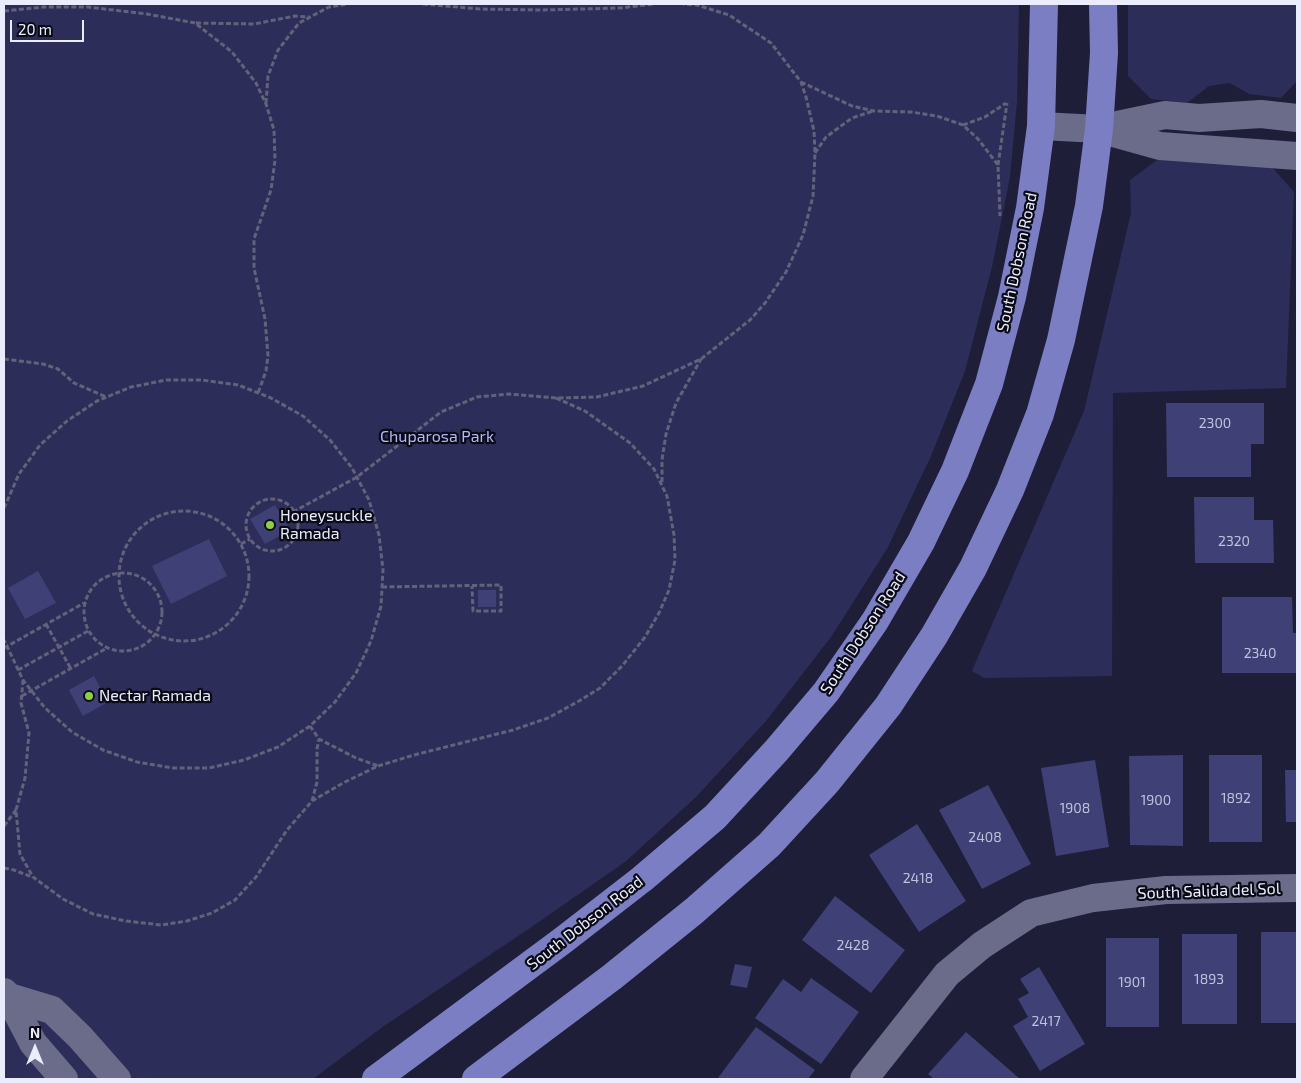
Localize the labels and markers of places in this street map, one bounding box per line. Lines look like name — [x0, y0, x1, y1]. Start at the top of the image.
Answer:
place label: Honeysuckle Ramada — [280, 506, 373, 544]
marker: Honeysuckle Ramada — [264, 519, 276, 531]
place label: Nectar Ramada — [99, 686, 211, 706]
marker: Nectar Ramada — [83, 690, 95, 702]

